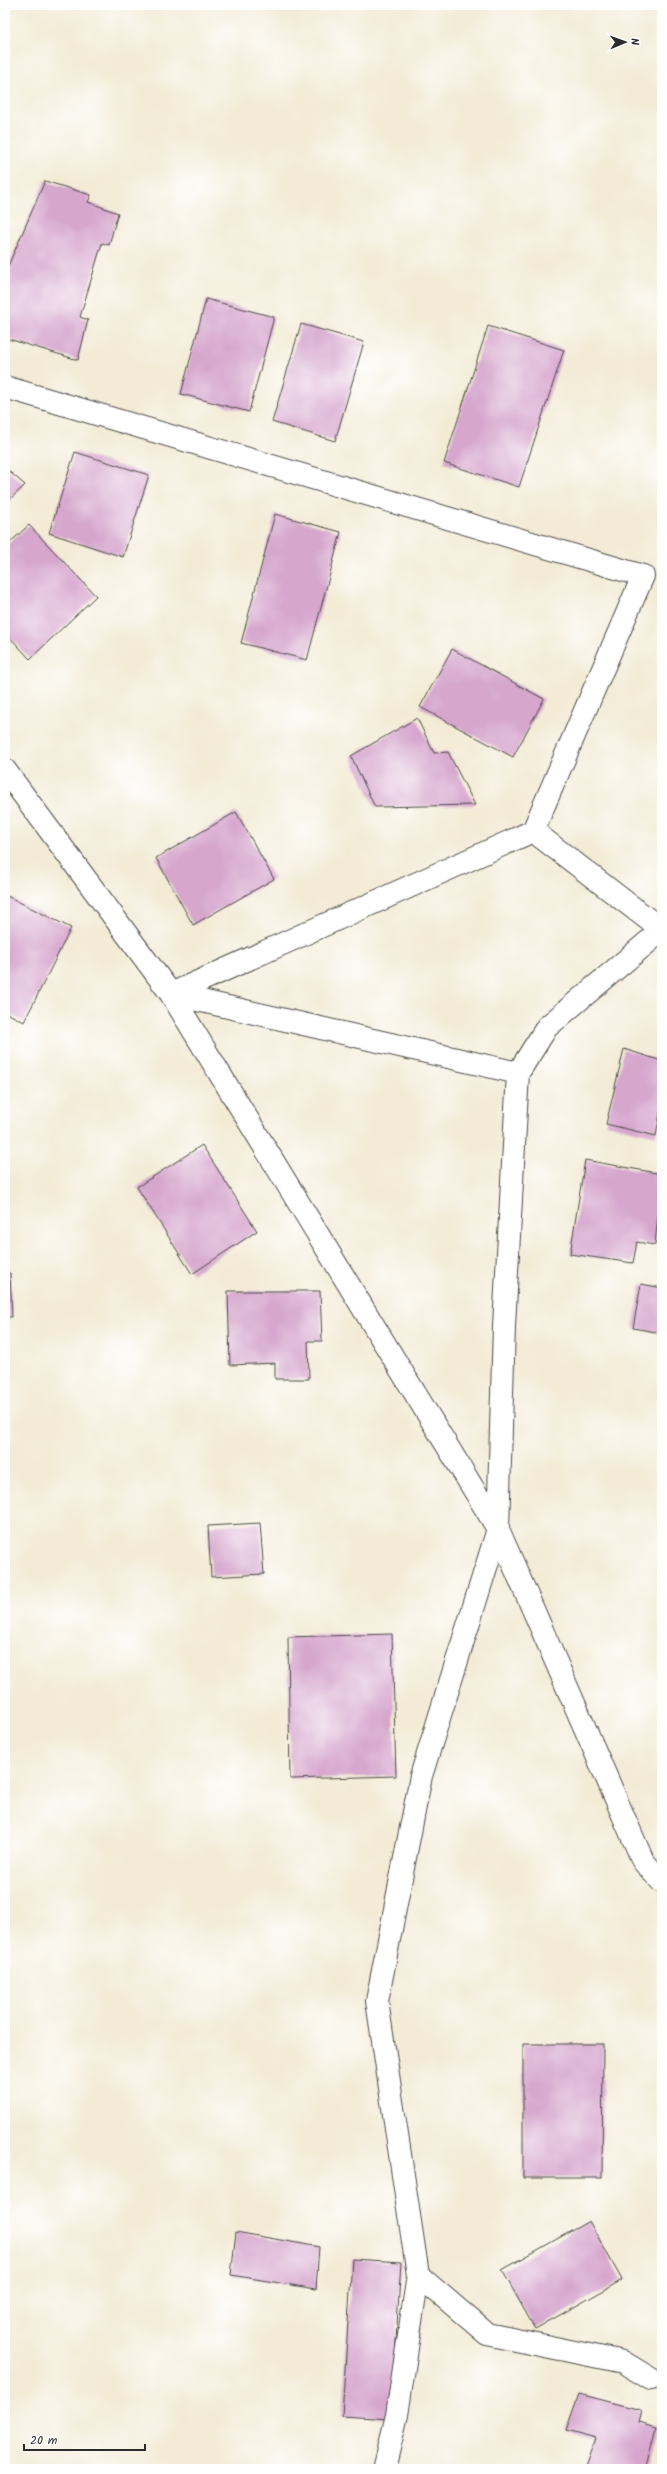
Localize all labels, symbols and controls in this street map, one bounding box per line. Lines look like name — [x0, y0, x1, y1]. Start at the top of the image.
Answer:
north arrow — [605, 22, 645, 62]
text: N — [625, 38, 643, 46]
scale bar — [24, 2426, 145, 2452]
text: 20 m — [30, 2431, 58, 2450]

